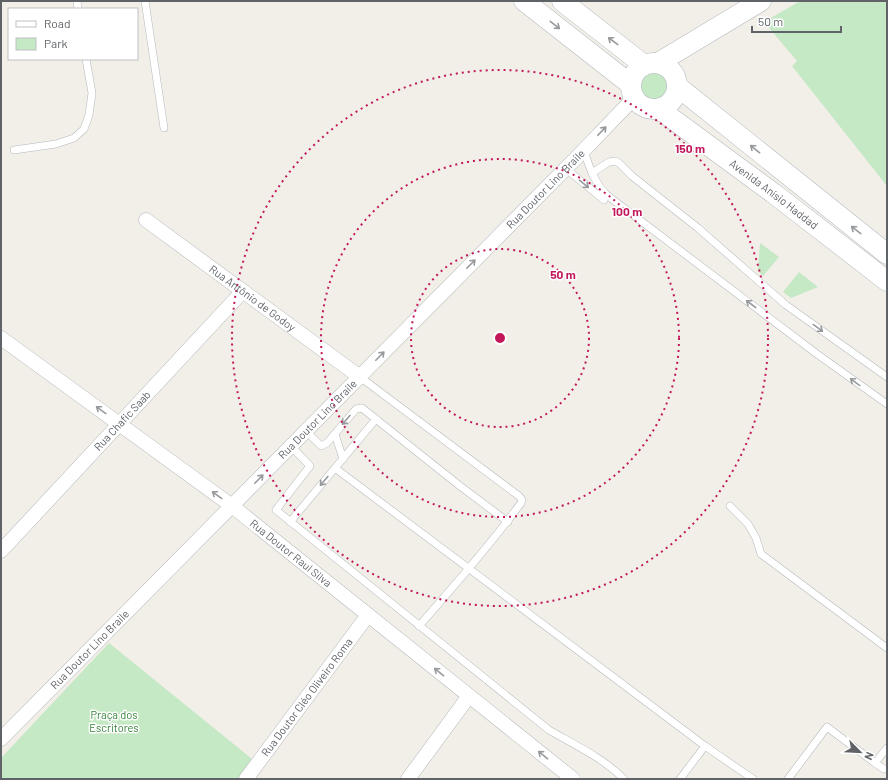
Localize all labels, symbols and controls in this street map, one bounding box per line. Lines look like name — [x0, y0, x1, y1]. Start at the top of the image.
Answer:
legend — [8, 8, 138, 60]
scale bar — [752, 8, 841, 34]
text: 50 m — [758, 14, 783, 28]
text: Road — [44, 16, 71, 30]
one-way arrow — [550, 21, 561, 29]
text: Park — [44, 36, 68, 50]
one-way arrow — [607, 37, 618, 45]
one-way arrow — [597, 127, 606, 137]
text: 150 m — [675, 141, 705, 155]
one-way arrow — [750, 144, 761, 153]
street label: Rua Doutor Lino Braile — [503, 146, 587, 231]
street label: Avenida Anísio Haddad — [727, 156, 821, 231]
one-way arrow — [579, 180, 590, 188]
text: 100 m — [612, 204, 642, 218]
one-way arrow — [851, 226, 862, 234]
one-way arrow — [466, 259, 476, 269]
street label: Rua Antônio de Godoy — [207, 262, 298, 334]
text: 50 m — [550, 267, 576, 281]
one-way arrow — [746, 300, 757, 308]
one-way arrow — [812, 324, 823, 332]
centre of rings — [493, 331, 507, 345]
one-way arrow — [375, 351, 385, 361]
street label: Rua Doutor Lino Braile — [275, 376, 359, 461]
one-way arrow — [850, 377, 861, 386]
street label: Rua Chafic Saab — [91, 388, 153, 453]
one-way arrow — [95, 406, 106, 414]
one-way arrow — [342, 415, 351, 425]
one-way arrow — [254, 474, 264, 483]
one-way arrow — [320, 476, 329, 486]
one-way arrow — [211, 491, 222, 500]
street label: Rua Doutor Raul Silva — [248, 516, 335, 589]
street label: Rua Doutor Lino Braile — [47, 607, 131, 691]
street label: Rua Doutor Cléo Oliveiro Roma — [258, 635, 355, 759]
one-way arrow — [433, 667, 444, 676]
park label: Praça dos Escritores — [89, 708, 139, 734]
north arrow — [840, 732, 880, 772]
one-way arrow — [537, 750, 548, 759]
text: N — [862, 750, 877, 762]

